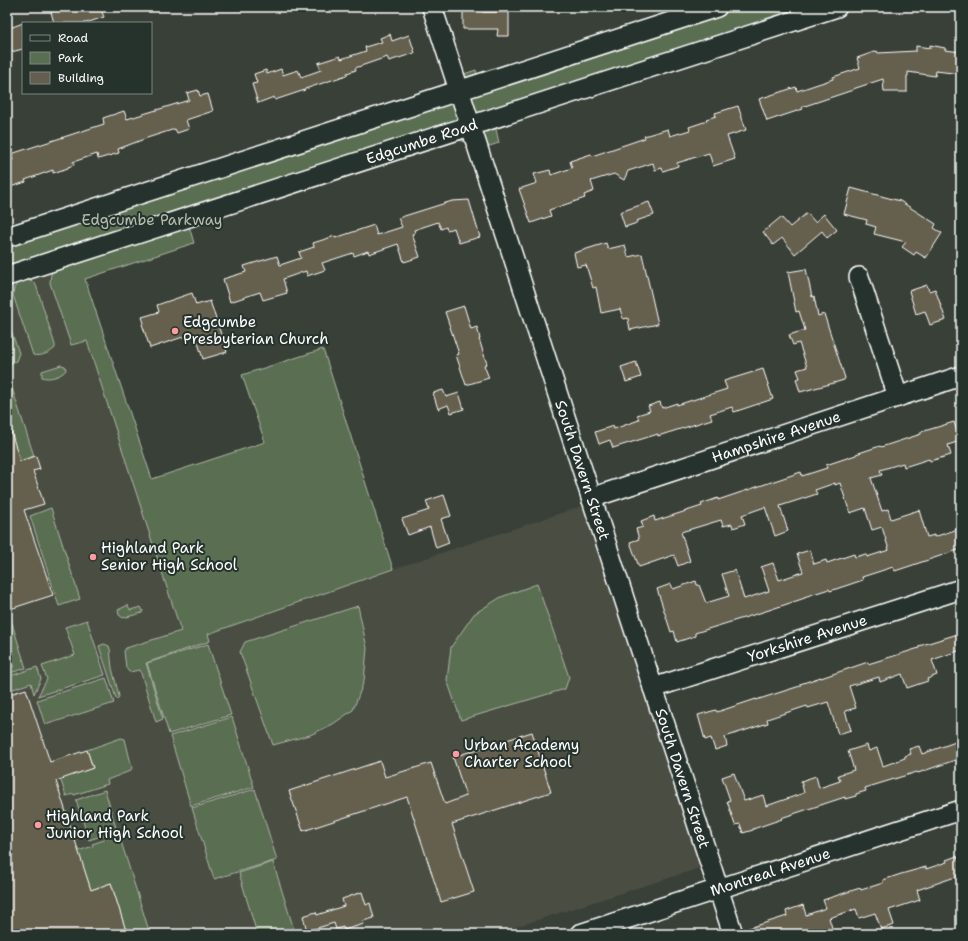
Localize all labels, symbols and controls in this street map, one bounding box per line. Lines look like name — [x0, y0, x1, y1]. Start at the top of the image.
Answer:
legend — [22, 22, 152, 94]
text: Road — [58, 30, 89, 46]
text: Park — [58, 50, 84, 66]
text: Building — [58, 70, 104, 86]
street label: Edgcumbe Road — [363, 114, 481, 169]
park label: Edgcumbe Parkway — [82, 210, 222, 230]
place label: Edgcumbe Presbyterian Church — [183, 312, 329, 349]
marker: Edgcumbe Presbyterian Church — [170, 326, 180, 336]
street label: South Davern Street — [550, 398, 614, 543]
street label: Hampshire Avenue — [709, 406, 843, 468]
place label: Highland Park Senior High School — [101, 538, 238, 575]
marker: Highland Park Senior High School — [88, 552, 98, 562]
street label: Yorkshire Avenue — [745, 610, 870, 667]
street label: South Davern Street — [650, 706, 715, 851]
place label: Urban Academy Charter School — [464, 735, 580, 772]
marker: Urban Academy Charter School — [451, 749, 461, 759]
place label: Highland Park Junior High School — [46, 806, 184, 843]
marker: Highland Park Junior High School — [33, 820, 43, 830]
street label: Montreal Avenue — [708, 843, 833, 901]

